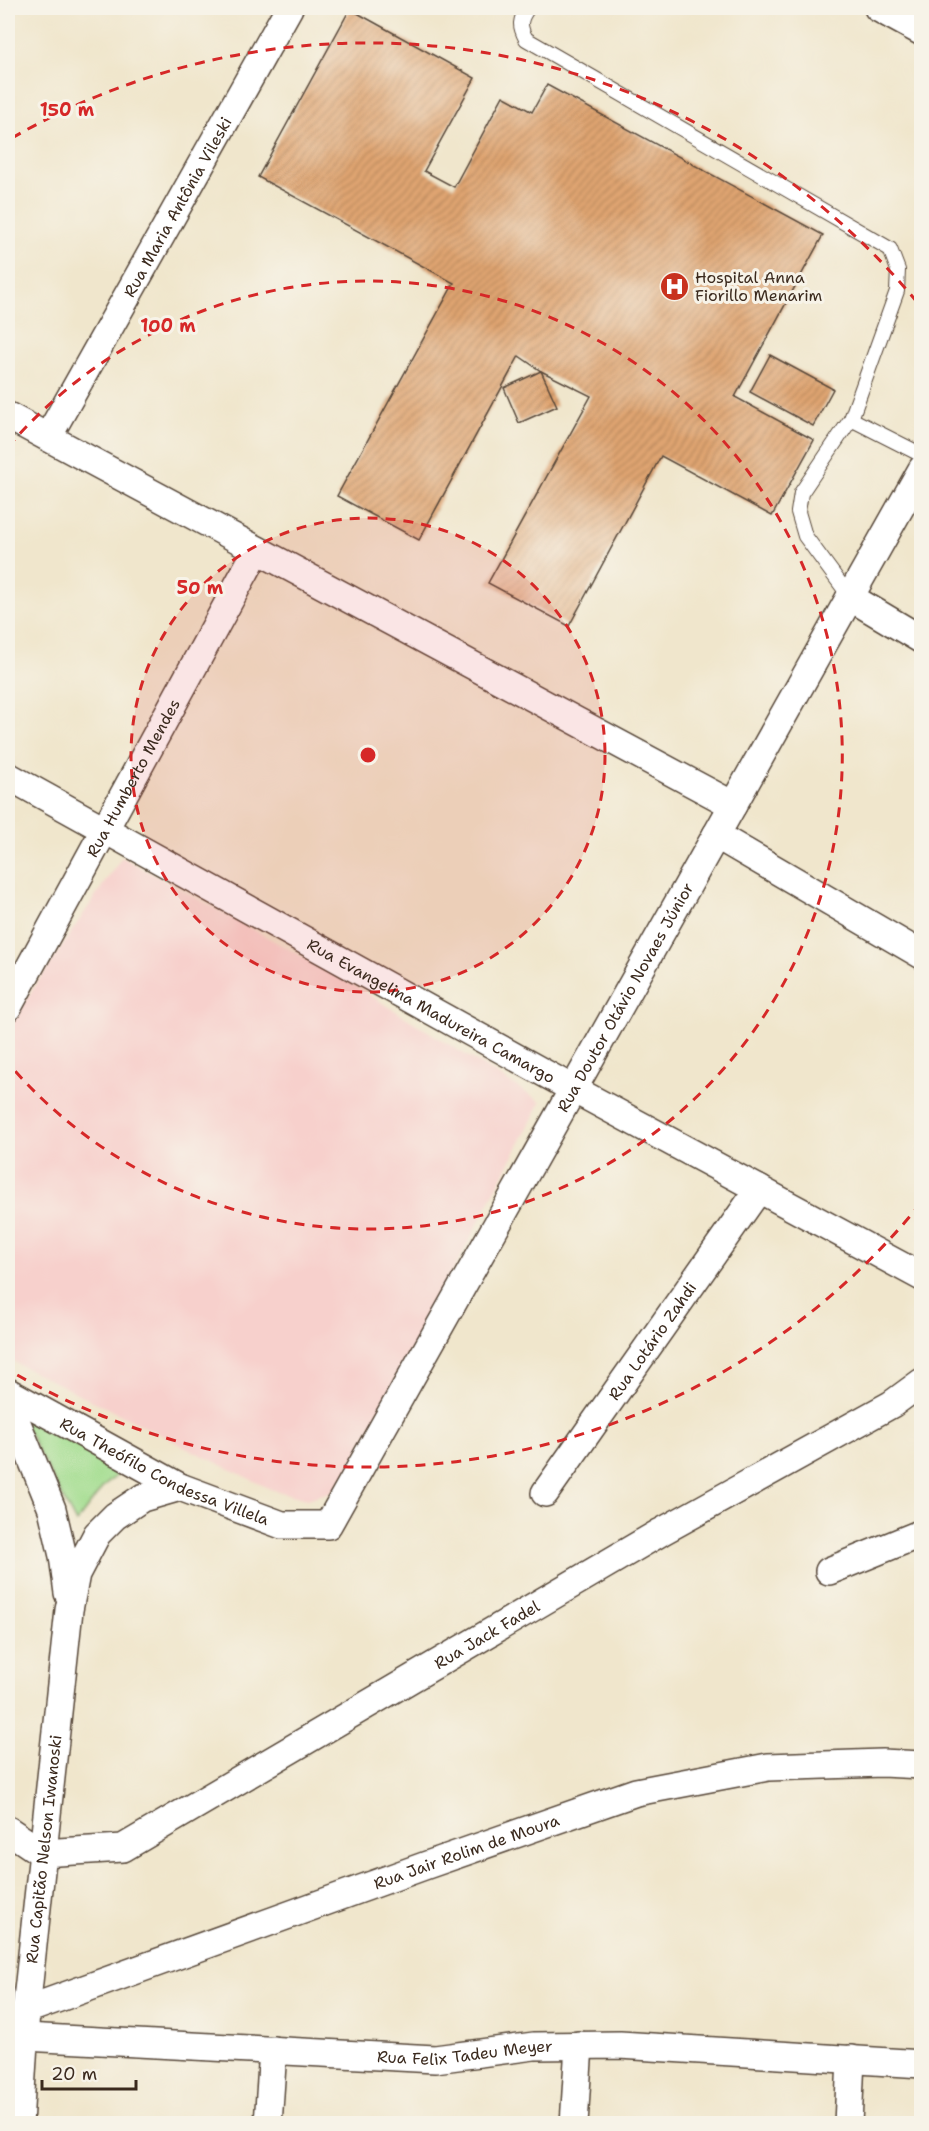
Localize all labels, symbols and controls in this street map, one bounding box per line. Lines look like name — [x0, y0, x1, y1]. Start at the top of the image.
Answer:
text: 150 m — [40, 98, 95, 122]
street label: Rua Maria Antônia Vileski — [119, 113, 237, 301]
place label: Hospital Anna Fiorillo Menarim — [695, 267, 822, 306]
hospital icon: Hospital Anna Fiorillo Menarim — [658, 270, 690, 302]
text: 100 m — [140, 314, 196, 338]
text: 50 m — [177, 576, 224, 600]
street label: Rua Humberto Mendes — [82, 695, 185, 861]
centre of rings — [358, 745, 378, 765]
street label: Rua Doutor Otávio Novaes Júnior — [552, 879, 698, 1116]
street label: Rua Evangelina Madureira Camargo — [303, 934, 559, 1088]
street label: Rua Lotário Zahdi — [604, 1278, 701, 1404]
street label: Rua Theófilo Condessa Villela — [56, 1413, 272, 1530]
street label: Rua Jack Fadel — [430, 1596, 544, 1674]
street label: Rua Capitão Nelson Iwanoski — [21, 1734, 67, 1965]
street label: Rua Jair Rolim de Moura — [371, 1810, 562, 1894]
street label: Rua Felix Tadeu Meyer — [376, 2036, 553, 2070]
scale bar — [42, 2053, 136, 2091]
text: 20 m — [51, 2062, 97, 2086]

